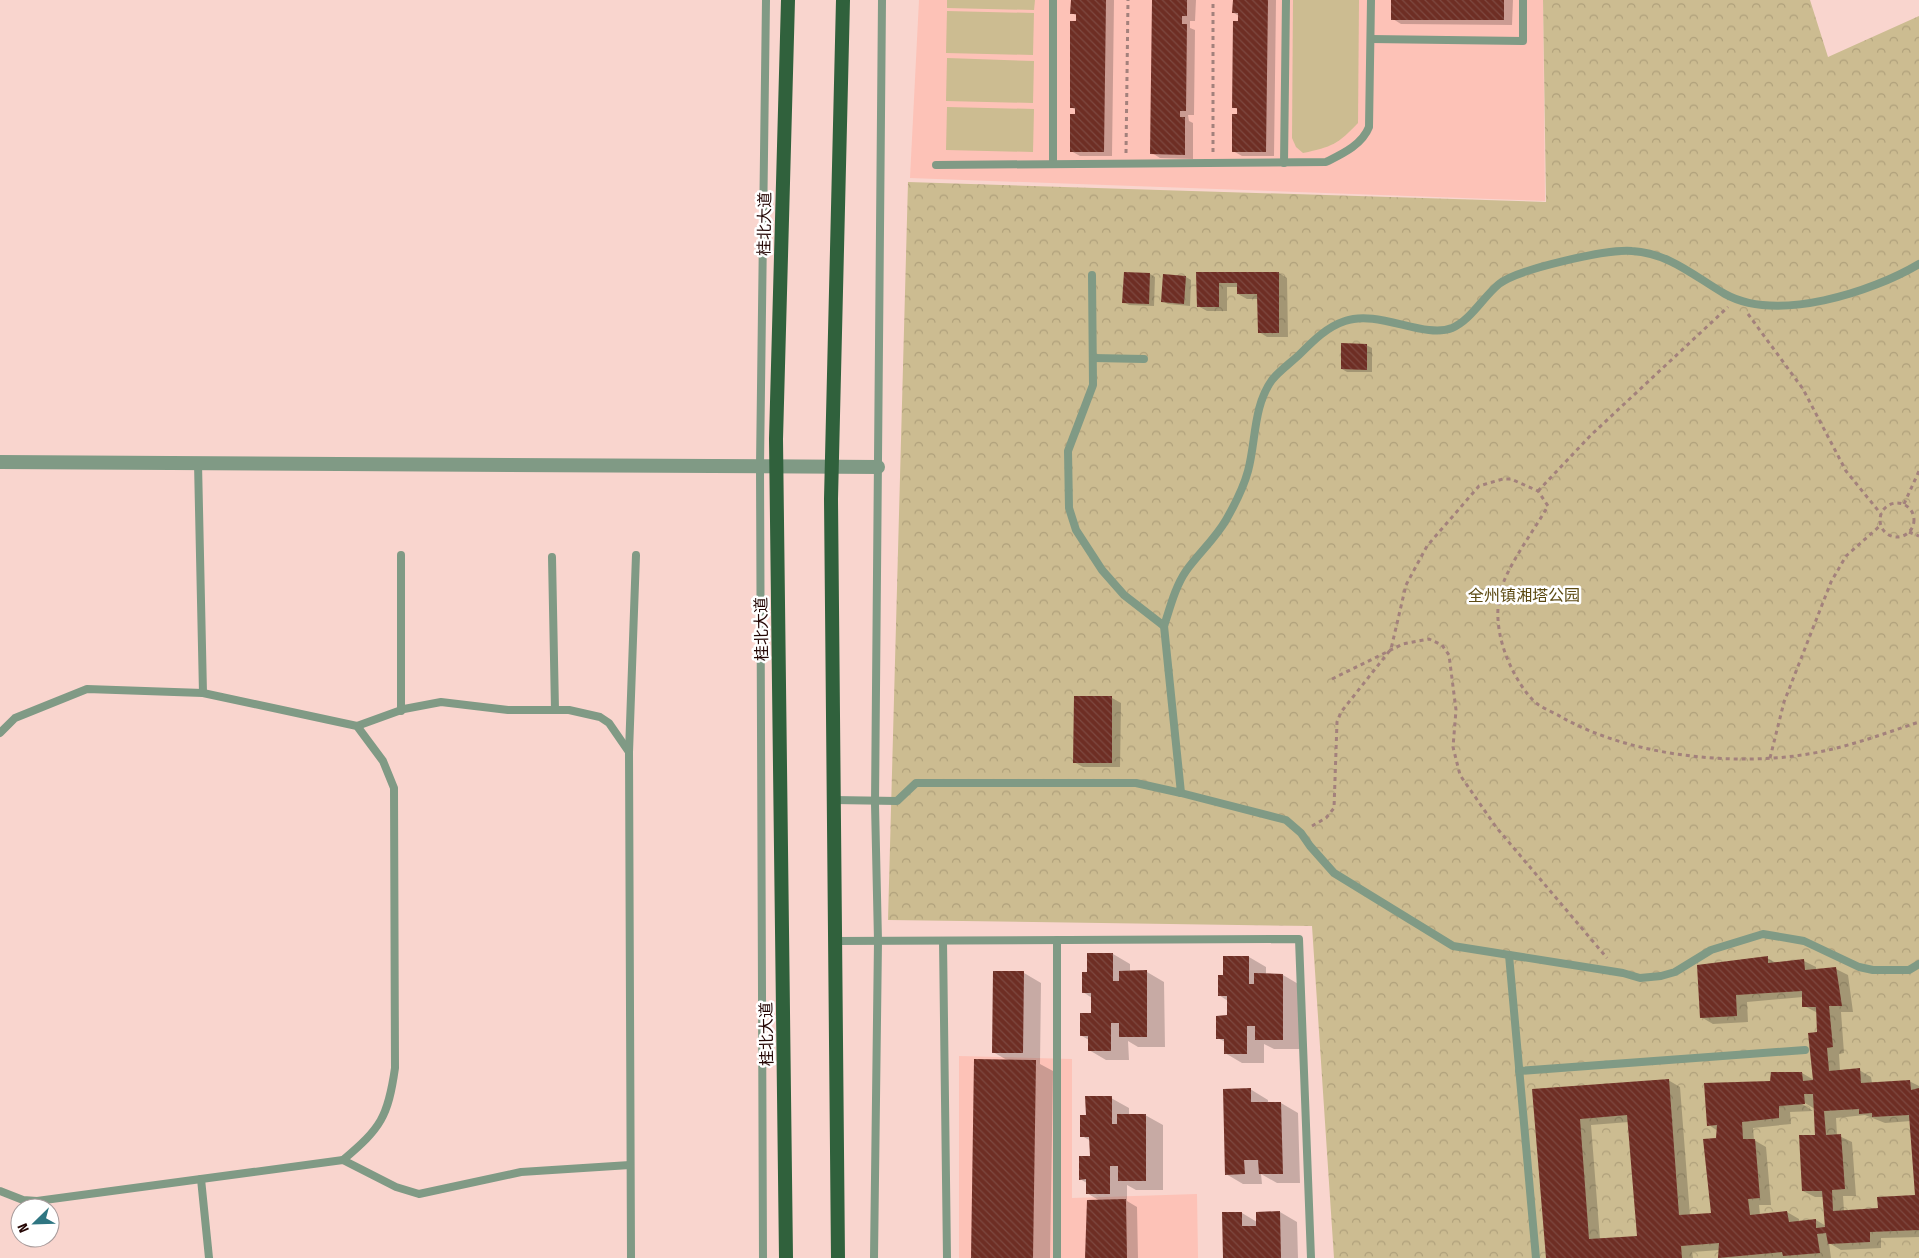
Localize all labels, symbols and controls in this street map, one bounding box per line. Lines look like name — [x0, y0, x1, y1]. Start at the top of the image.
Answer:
street label: 桂北大道 — [754, 192, 775, 256]
park label: 全州镇湘塔公园 — [1468, 586, 1580, 605]
street label: 桂北大道 — [751, 597, 772, 661]
street label: 桂北大道 — [756, 1002, 777, 1066]
north arrow — [10, 1198, 60, 1248]
text: N — [14, 1221, 33, 1235]

